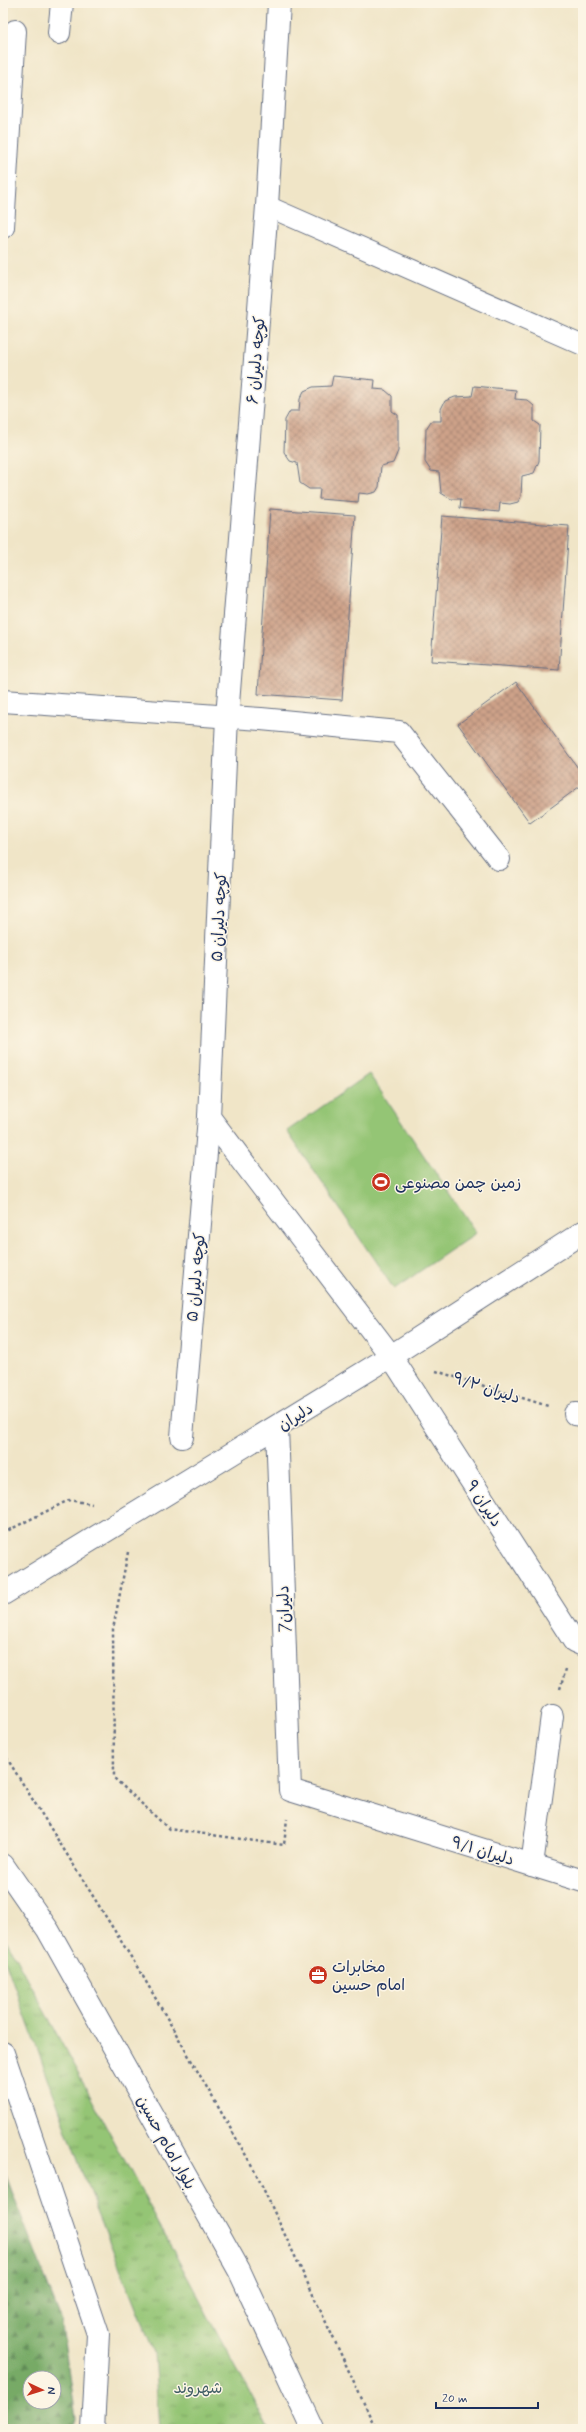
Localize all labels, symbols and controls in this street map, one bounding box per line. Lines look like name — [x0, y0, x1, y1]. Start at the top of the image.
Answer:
street label: کوچه دلیران ۶ — [242, 315, 271, 405]
street label: کوچه دلیران ۵ — [207, 872, 232, 962]
sports icon: زمین چمن مصنوعی — [370, 1171, 392, 1193]
place label: زمین چمن مصنوعی — [395, 1173, 521, 1194]
street label: کوچه دلیران ۵ — [182, 1231, 211, 1323]
street label: دلیران ۹/۲ — [450, 1368, 523, 1409]
street label: دلیران — [274, 1398, 317, 1436]
street label: دلیران ۹ — [461, 1476, 507, 1531]
street label: دلیران7 — [273, 1585, 296, 1633]
street label: دلیران ۹/۱ — [449, 1832, 517, 1871]
place label: مخابرات امام حسین — [332, 1957, 405, 1997]
office icon: مخابرات امام حسین — [307, 1964, 329, 1986]
street label: بلوار امام حسین — [130, 2092, 200, 2194]
north arrow — [22, 2370, 62, 2410]
park label: شهروند — [174, 2378, 223, 2399]
scale bar — [436, 2384, 538, 2410]
text: N — [44, 2386, 58, 2395]
text: 20 m — [442, 2391, 468, 2407]

